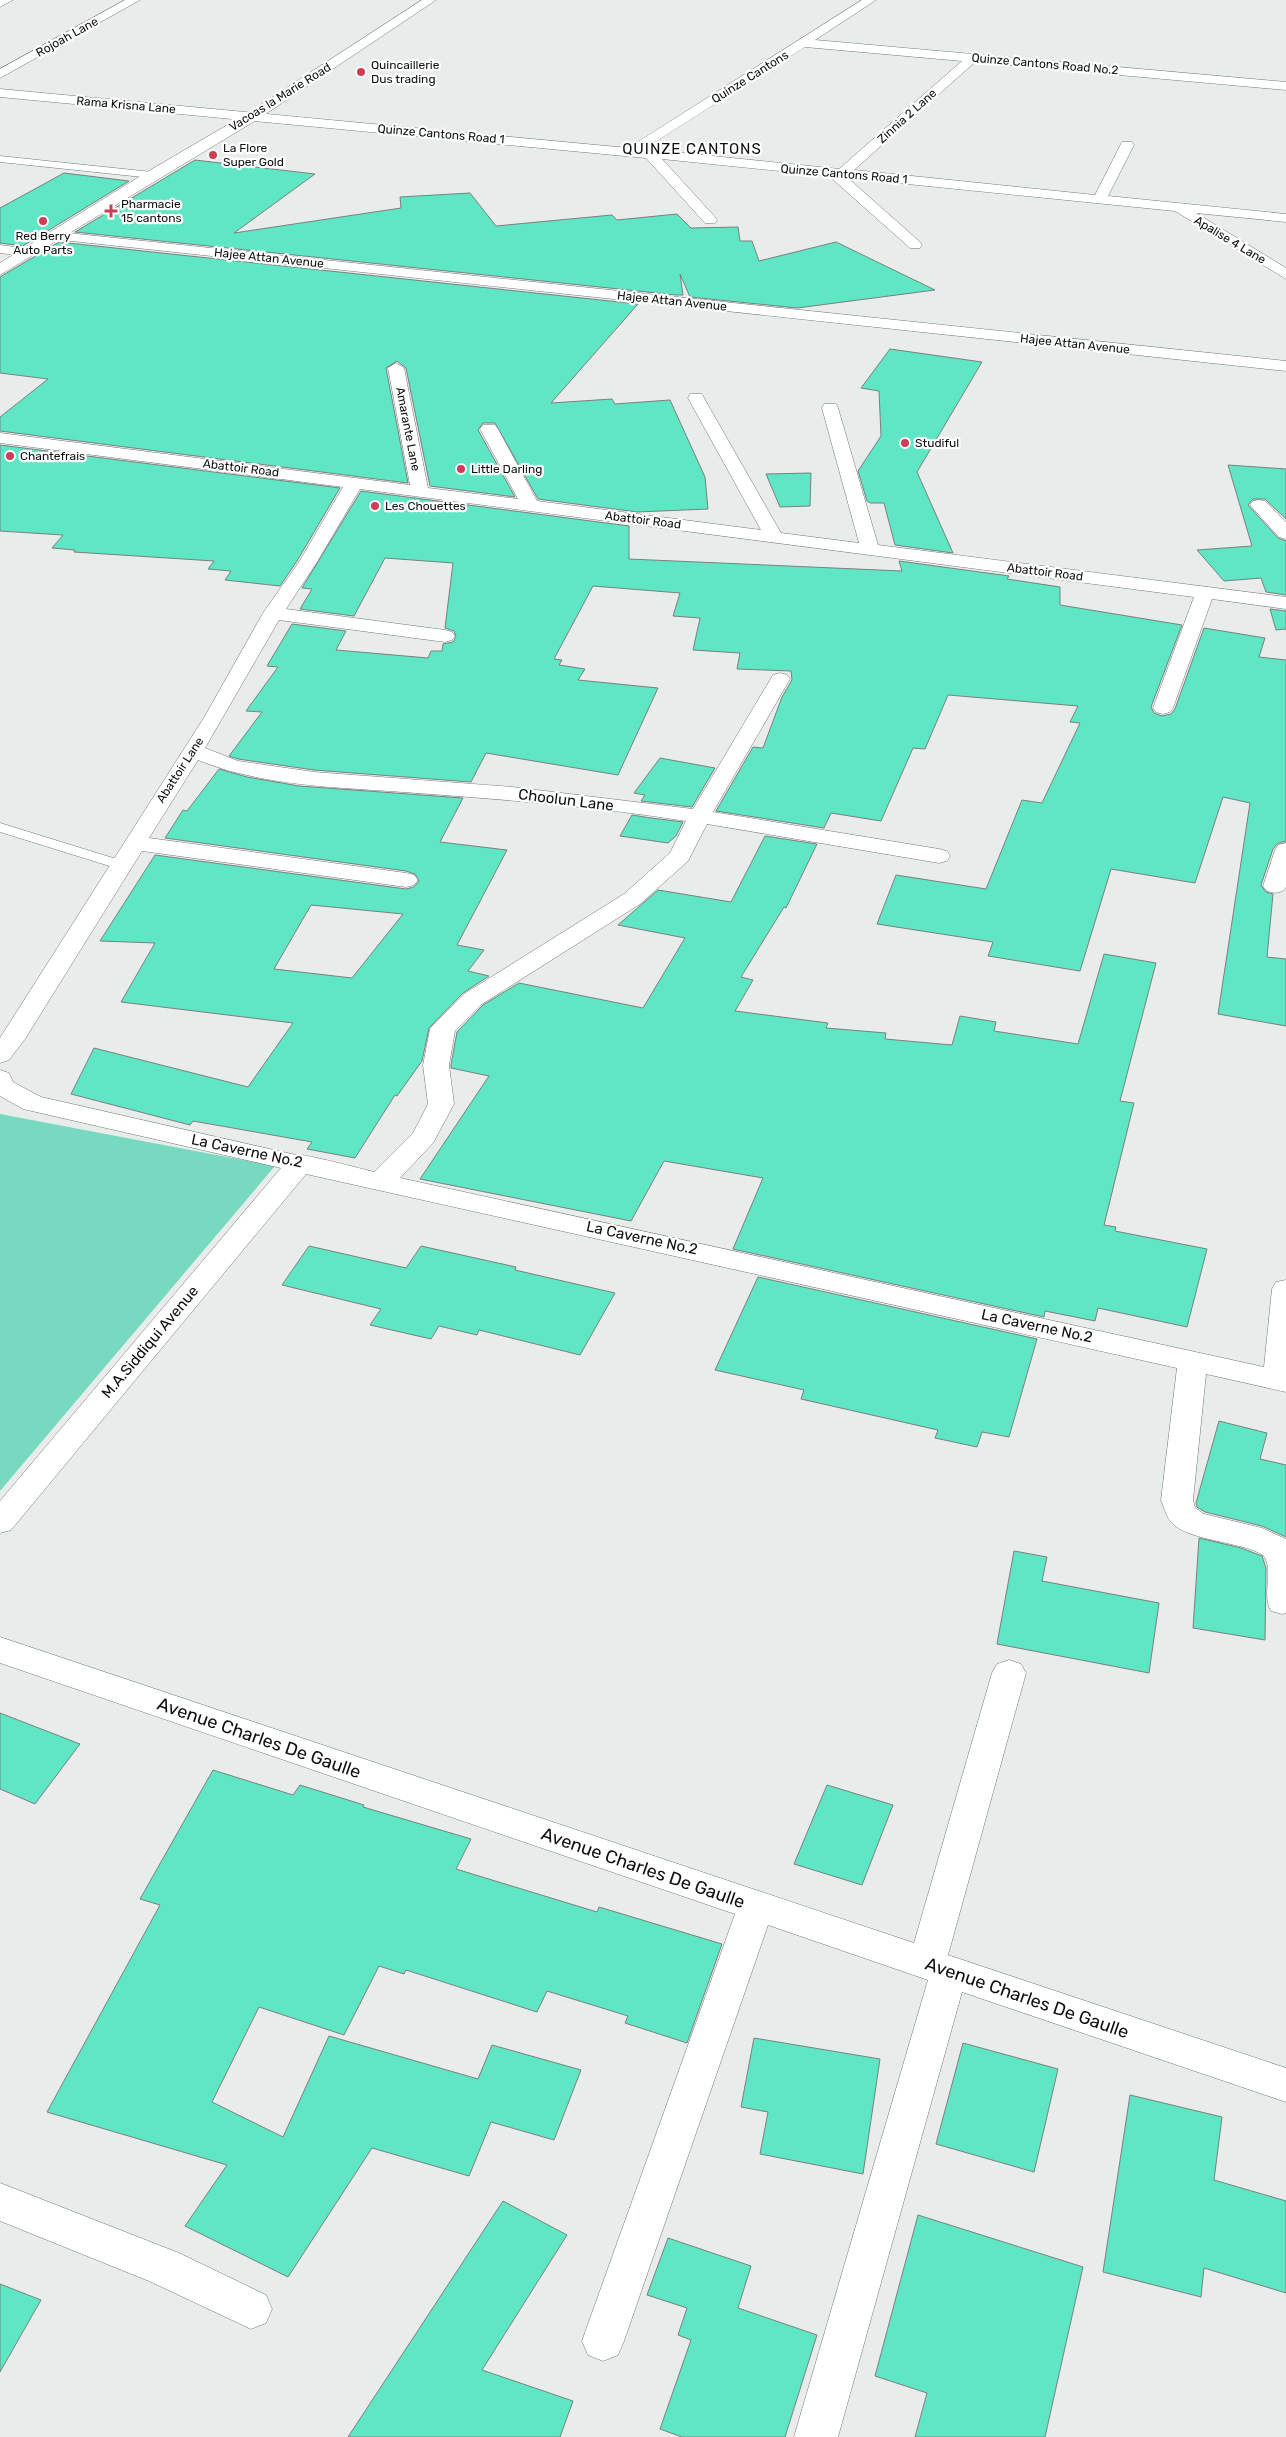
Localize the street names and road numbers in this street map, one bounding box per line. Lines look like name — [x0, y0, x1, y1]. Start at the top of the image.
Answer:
street label: Rojoah Lane — [33, 14, 101, 60]
street label: Quinze Cantons — [709, 48, 791, 106]
street label: Quinze Cantons Road No.2 — [971, 51, 1119, 77]
street label: Vacoas la Marie Road — [227, 60, 333, 134]
street label: Zinnia 2 Lane — [875, 86, 940, 146]
street label: Rama Krisna Lane — [76, 94, 177, 116]
street label: Quinze Cantons Road 1 — [377, 121, 505, 147]
street label: Quinze Cantons Road 1 — [780, 161, 908, 187]
street label: Apalise 4 Lane — [1192, 213, 1269, 267]
street label: Hajee Attan Avenue — [214, 245, 325, 271]
street label: Hajee Attan Avenue — [617, 288, 728, 314]
street label: Hajee Attan Avenue — [1020, 331, 1131, 357]
street label: Amarante Lane — [393, 386, 423, 472]
street label: Abattoir Road — [202, 456, 280, 480]
street label: Abattoir Road — [604, 508, 682, 532]
street label: Abattoir Road — [1006, 560, 1084, 584]
street label: Abattoir Lane — [154, 734, 207, 805]
street label: Choolun Lane — [517, 785, 615, 815]
street label: La Caverne No.2 — [190, 1130, 304, 1172]
street label: La Caverne No.2 — [585, 1217, 699, 1259]
street label: M.A.Siddiqui Avenue — [98, 1282, 202, 1402]
street label: La Caverne No.2 — [980, 1305, 1094, 1347]
street label: Avenue Charles De Gaulle — [154, 1693, 364, 1783]
street label: Avenue Charles De Gaulle — [538, 1823, 748, 1913]
street label: Avenue Charles De Gaulle — [922, 1953, 1132, 2043]

